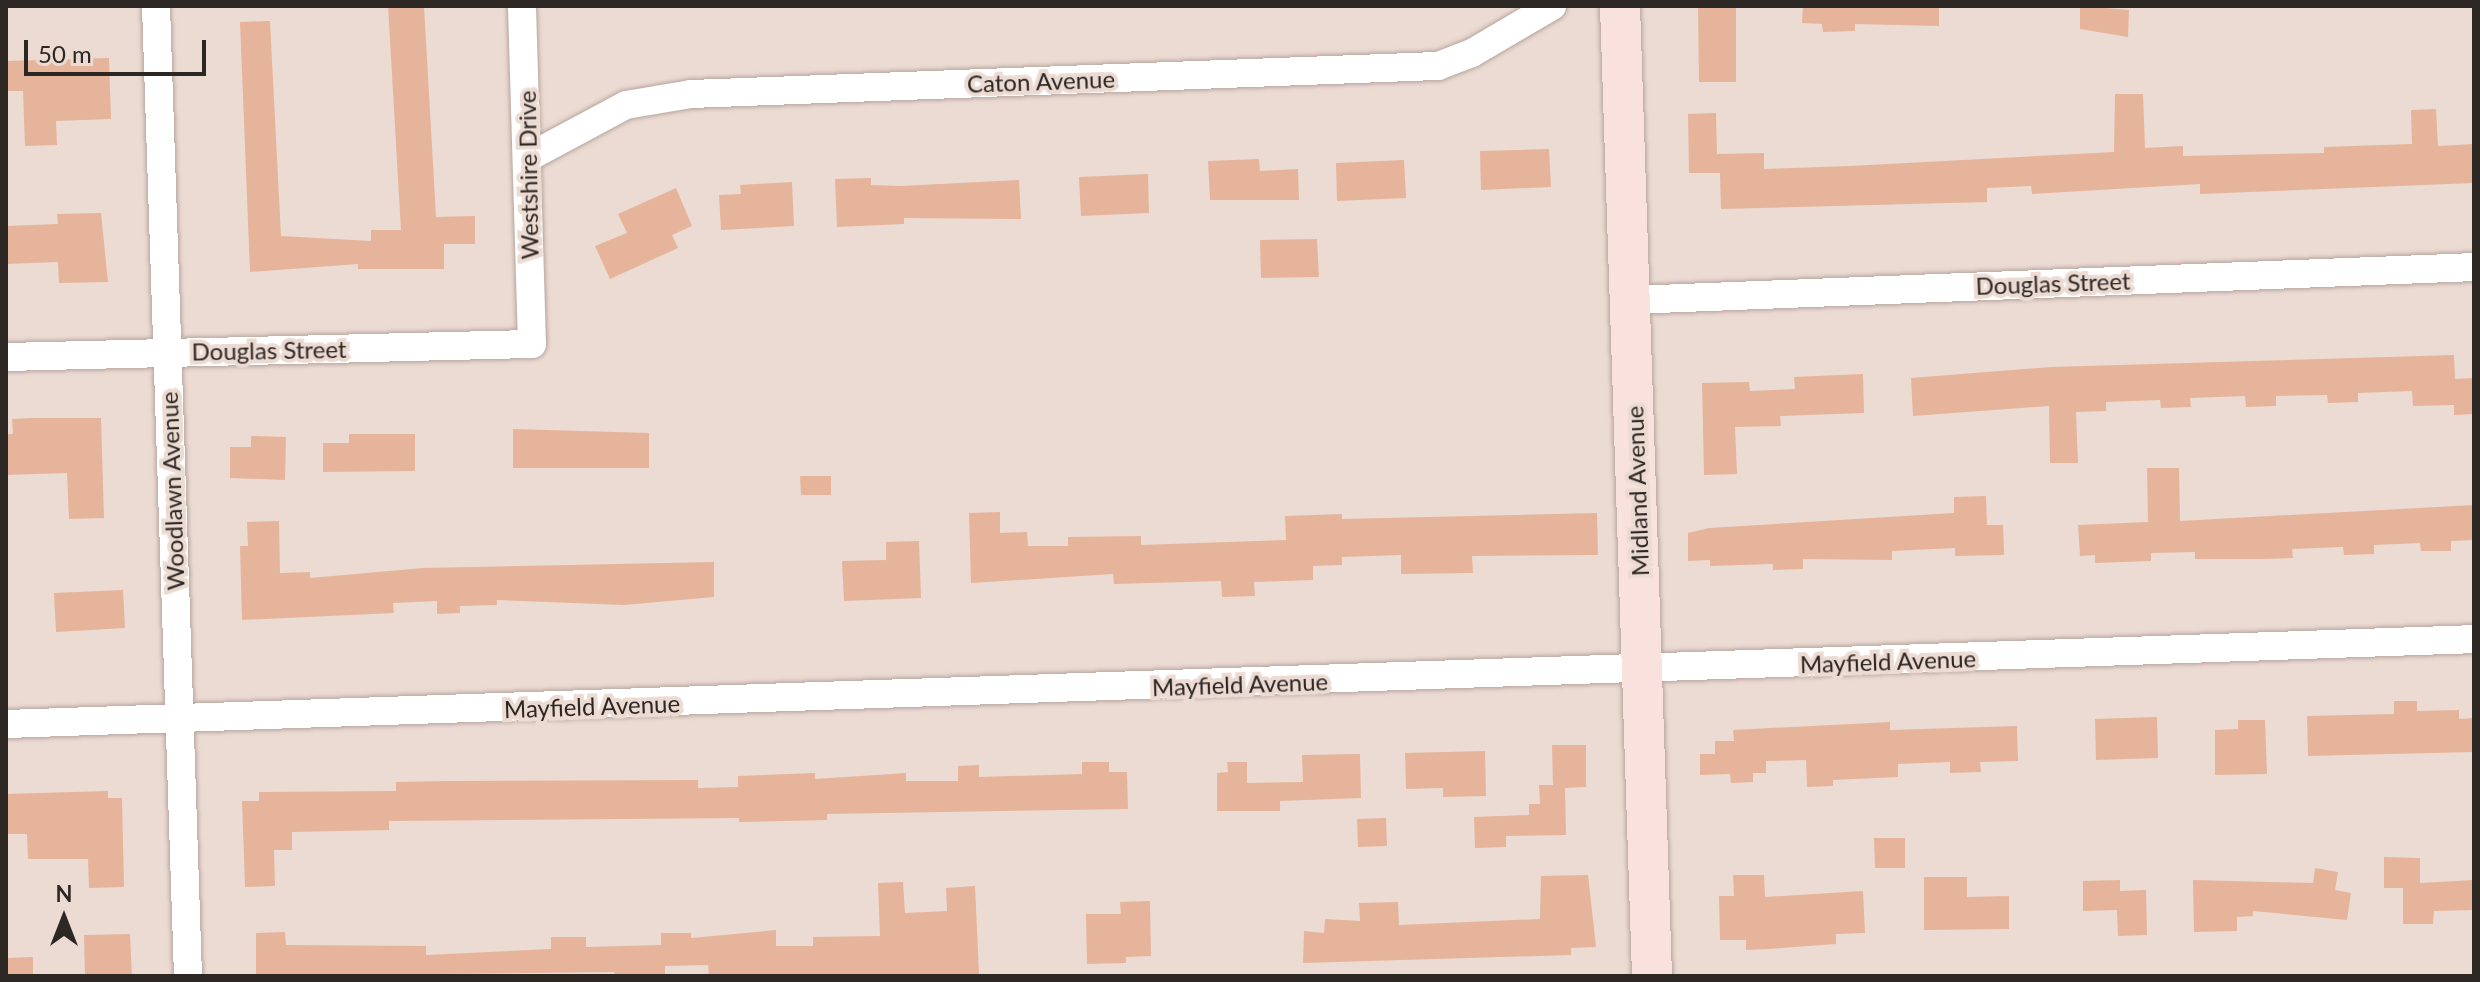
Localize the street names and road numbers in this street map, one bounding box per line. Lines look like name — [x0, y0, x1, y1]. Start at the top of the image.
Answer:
street label: Caton Avenue — [966, 64, 1116, 98]
street label: Westshire Drive — [512, 90, 544, 260]
street label: Douglas Street — [1975, 266, 2131, 300]
street label: Douglas Street — [191, 334, 347, 366]
street label: Woodlawn Avenue — [154, 391, 190, 591]
street label: Midland Avenue — [1620, 405, 1654, 577]
street label: Mayfield Avenue — [1799, 644, 1977, 678]
street label: Mayfield Avenue — [1151, 667, 1329, 701]
street label: Mayfield Avenue — [503, 689, 681, 723]

